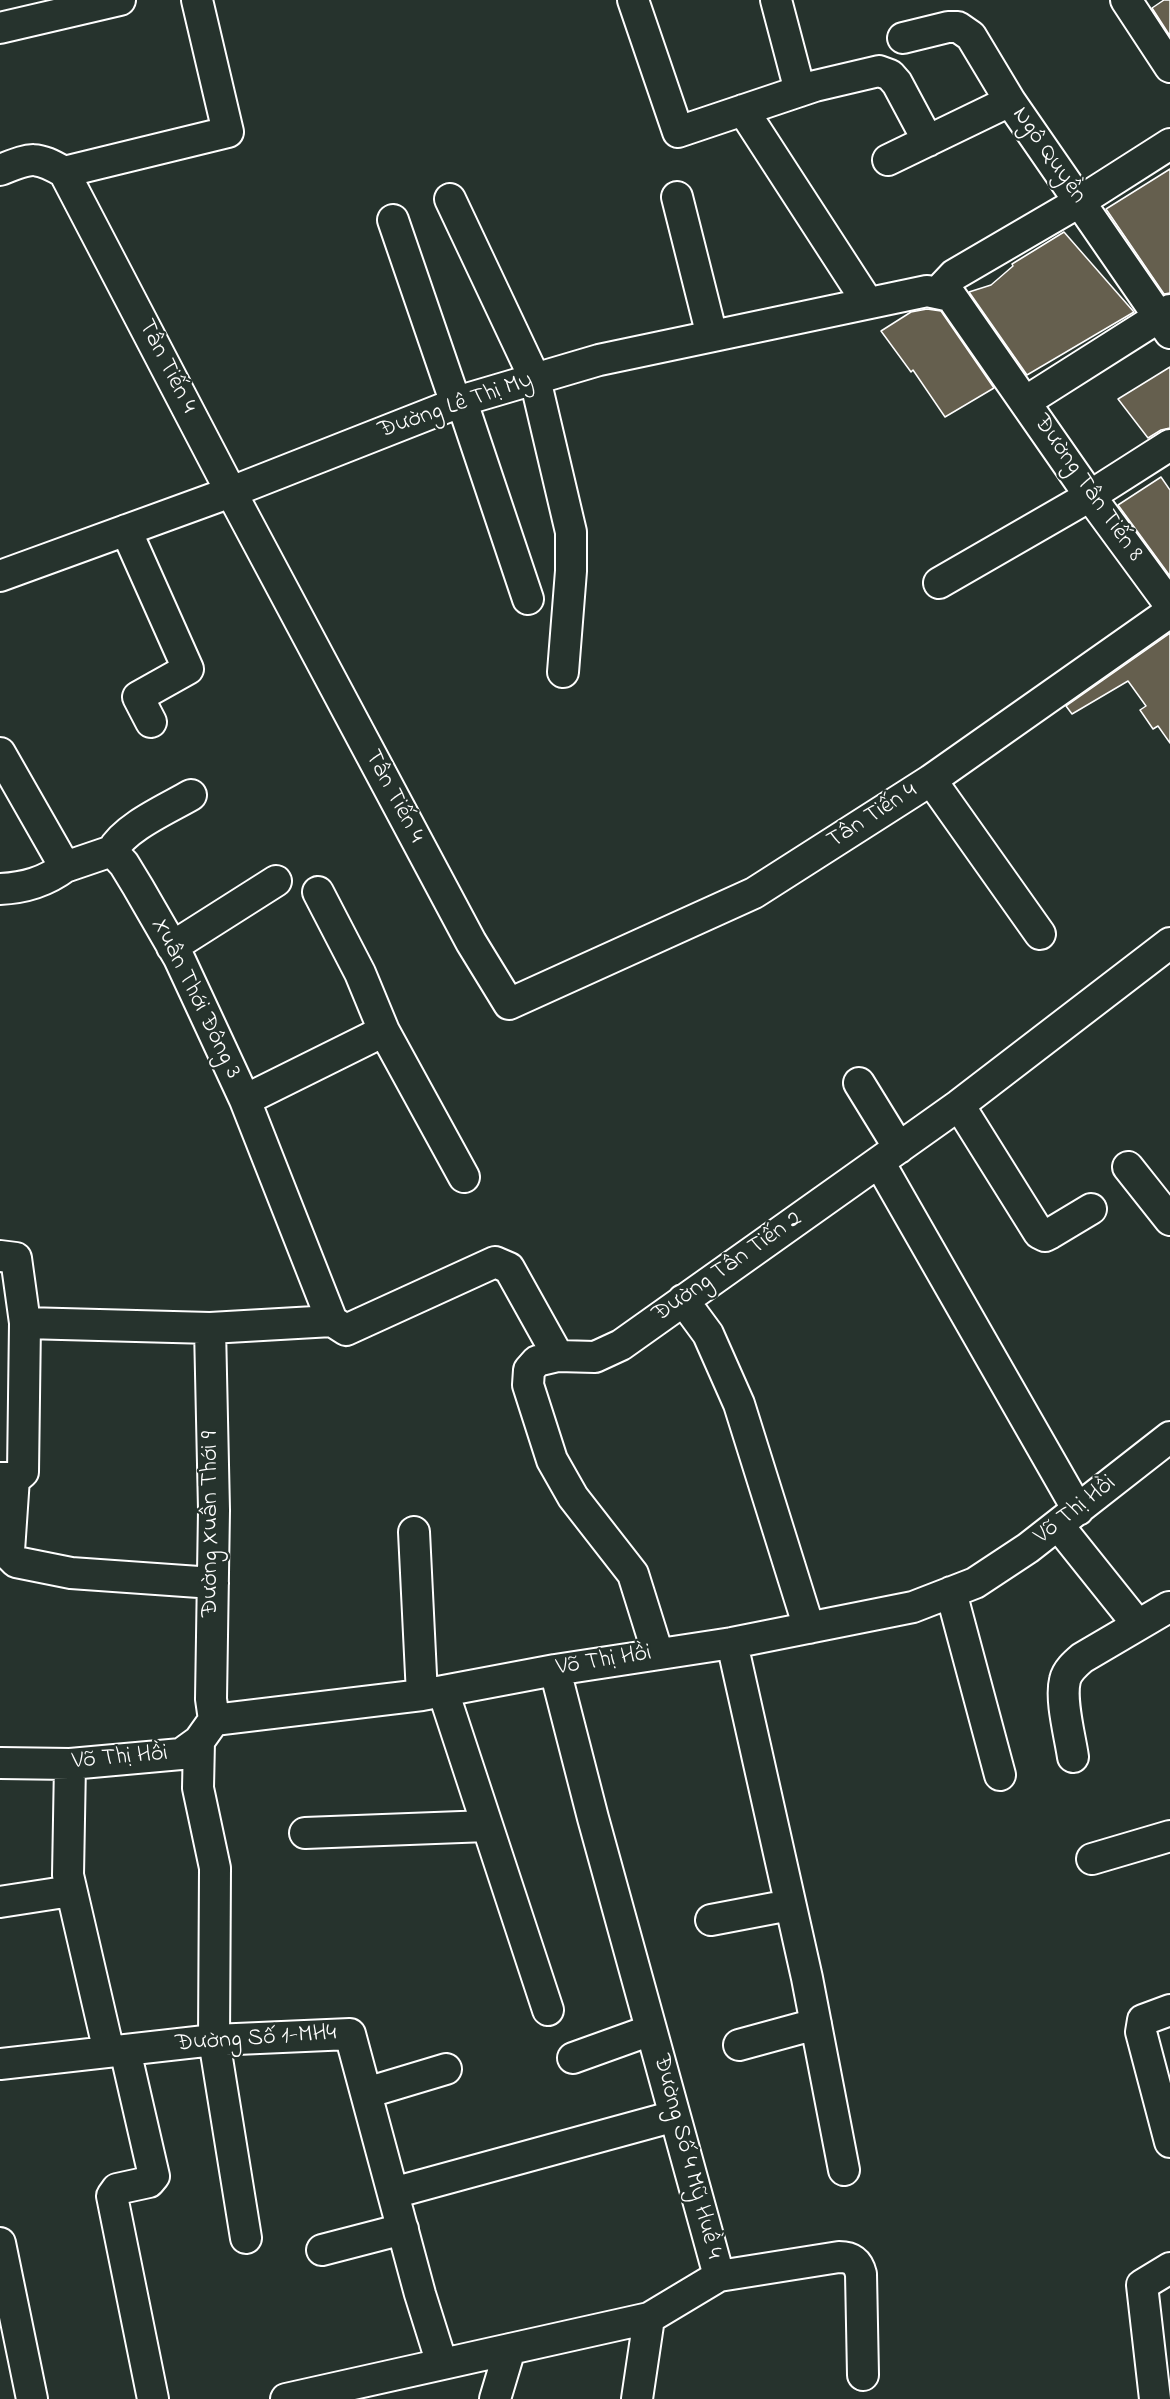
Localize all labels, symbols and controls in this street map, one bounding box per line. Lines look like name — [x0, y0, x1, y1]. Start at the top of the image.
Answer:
street label: Ngô Quyền — [1004, 102, 1092, 210]
street label: Tân Tiến 4 — [130, 315, 202, 419]
street label: Đường Lê Thị My — [375, 367, 537, 447]
street label: Đường Tân Tiến 8 — [1026, 410, 1148, 568]
street label: Tân Tiến 4 — [357, 746, 429, 848]
street label: Tân Tiến 4 — [823, 777, 923, 857]
street label: Xuân Thới Đông 3 — [144, 914, 246, 1084]
street label: Đường Tân Tiến 2 — [648, 1206, 808, 1330]
street label: Đường Xuân Thới 9 — [198, 1431, 226, 1617]
street label: Võ Thị Hồi — [1029, 1470, 1123, 1552]
street label: Võ Thị Hồi — [554, 1640, 654, 1684]
street label: Võ Thị Hồi — [71, 1740, 169, 1778]
street label: Đường Số 1-MH4 — [175, 2020, 337, 2060]
street label: Đường Số 4 Mỹ Huề 4 — [645, 2052, 727, 2262]

